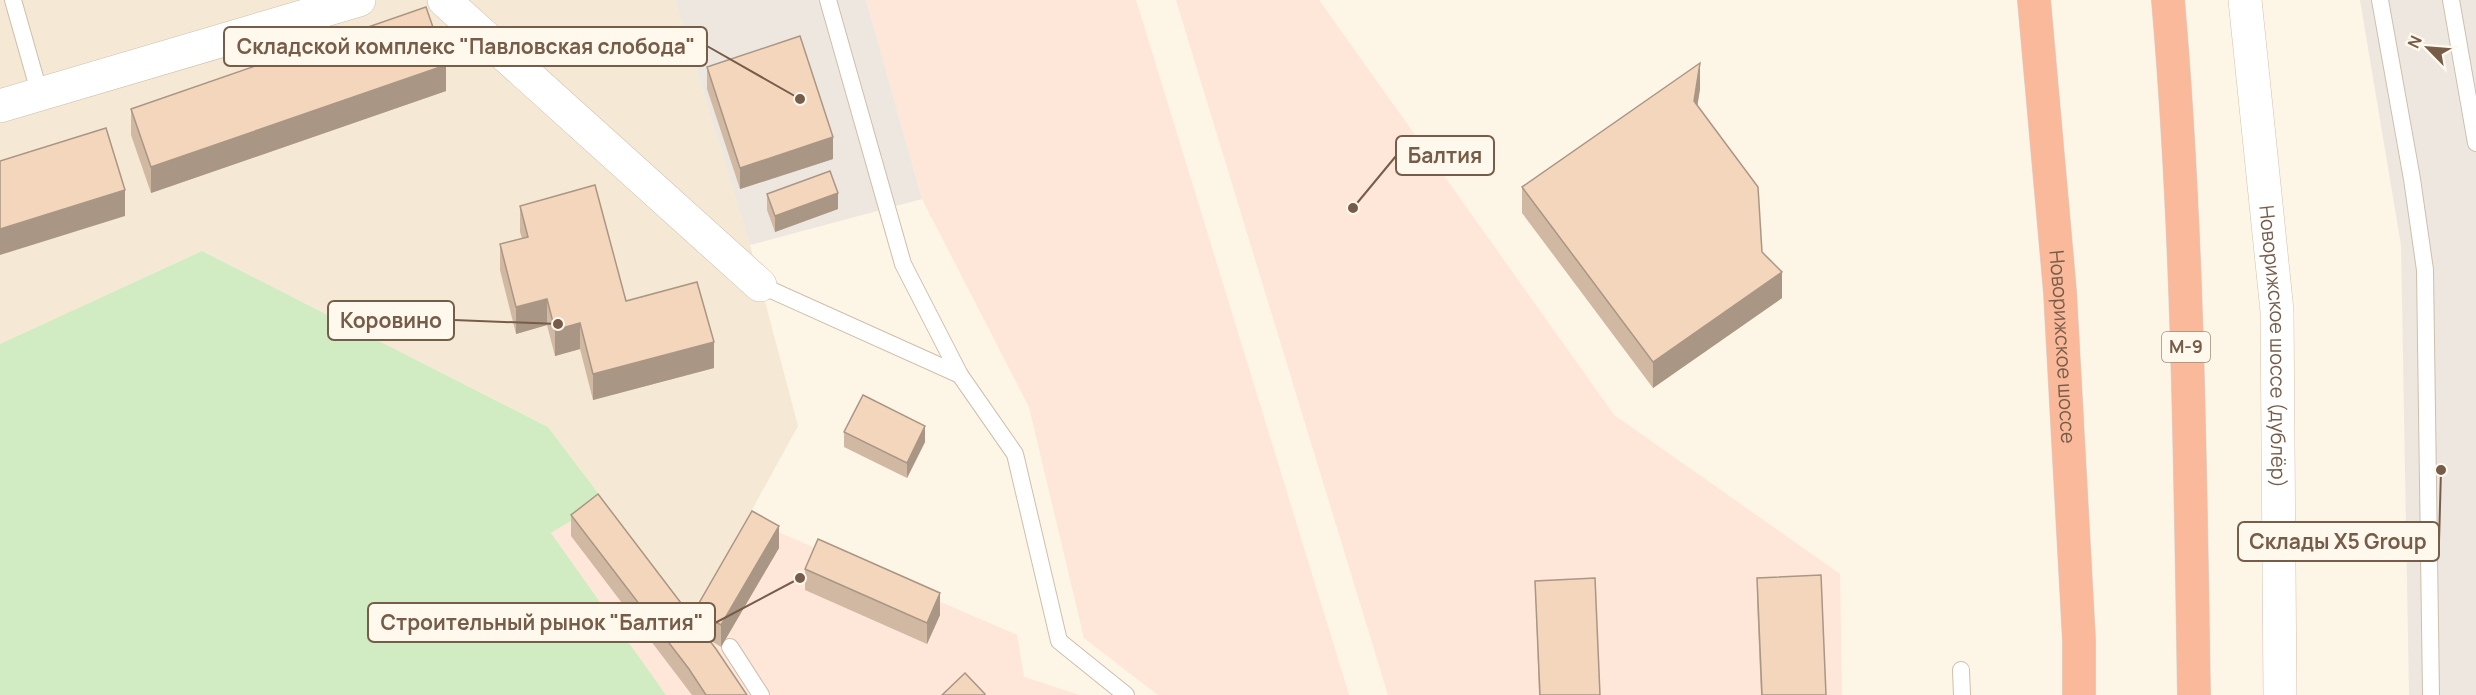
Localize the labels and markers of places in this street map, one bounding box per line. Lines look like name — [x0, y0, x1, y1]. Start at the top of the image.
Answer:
callout: Складской комплекс "Павловская слобода" — [224, 27, 707, 66]
callout: Балтия — [1396, 136, 1494, 175]
callout: Коровино — [328, 301, 454, 340]
callout: Склады X5 Group — [2238, 522, 2439, 561]
callout: Строительный рынок "Балтия" — [368, 603, 715, 642]

